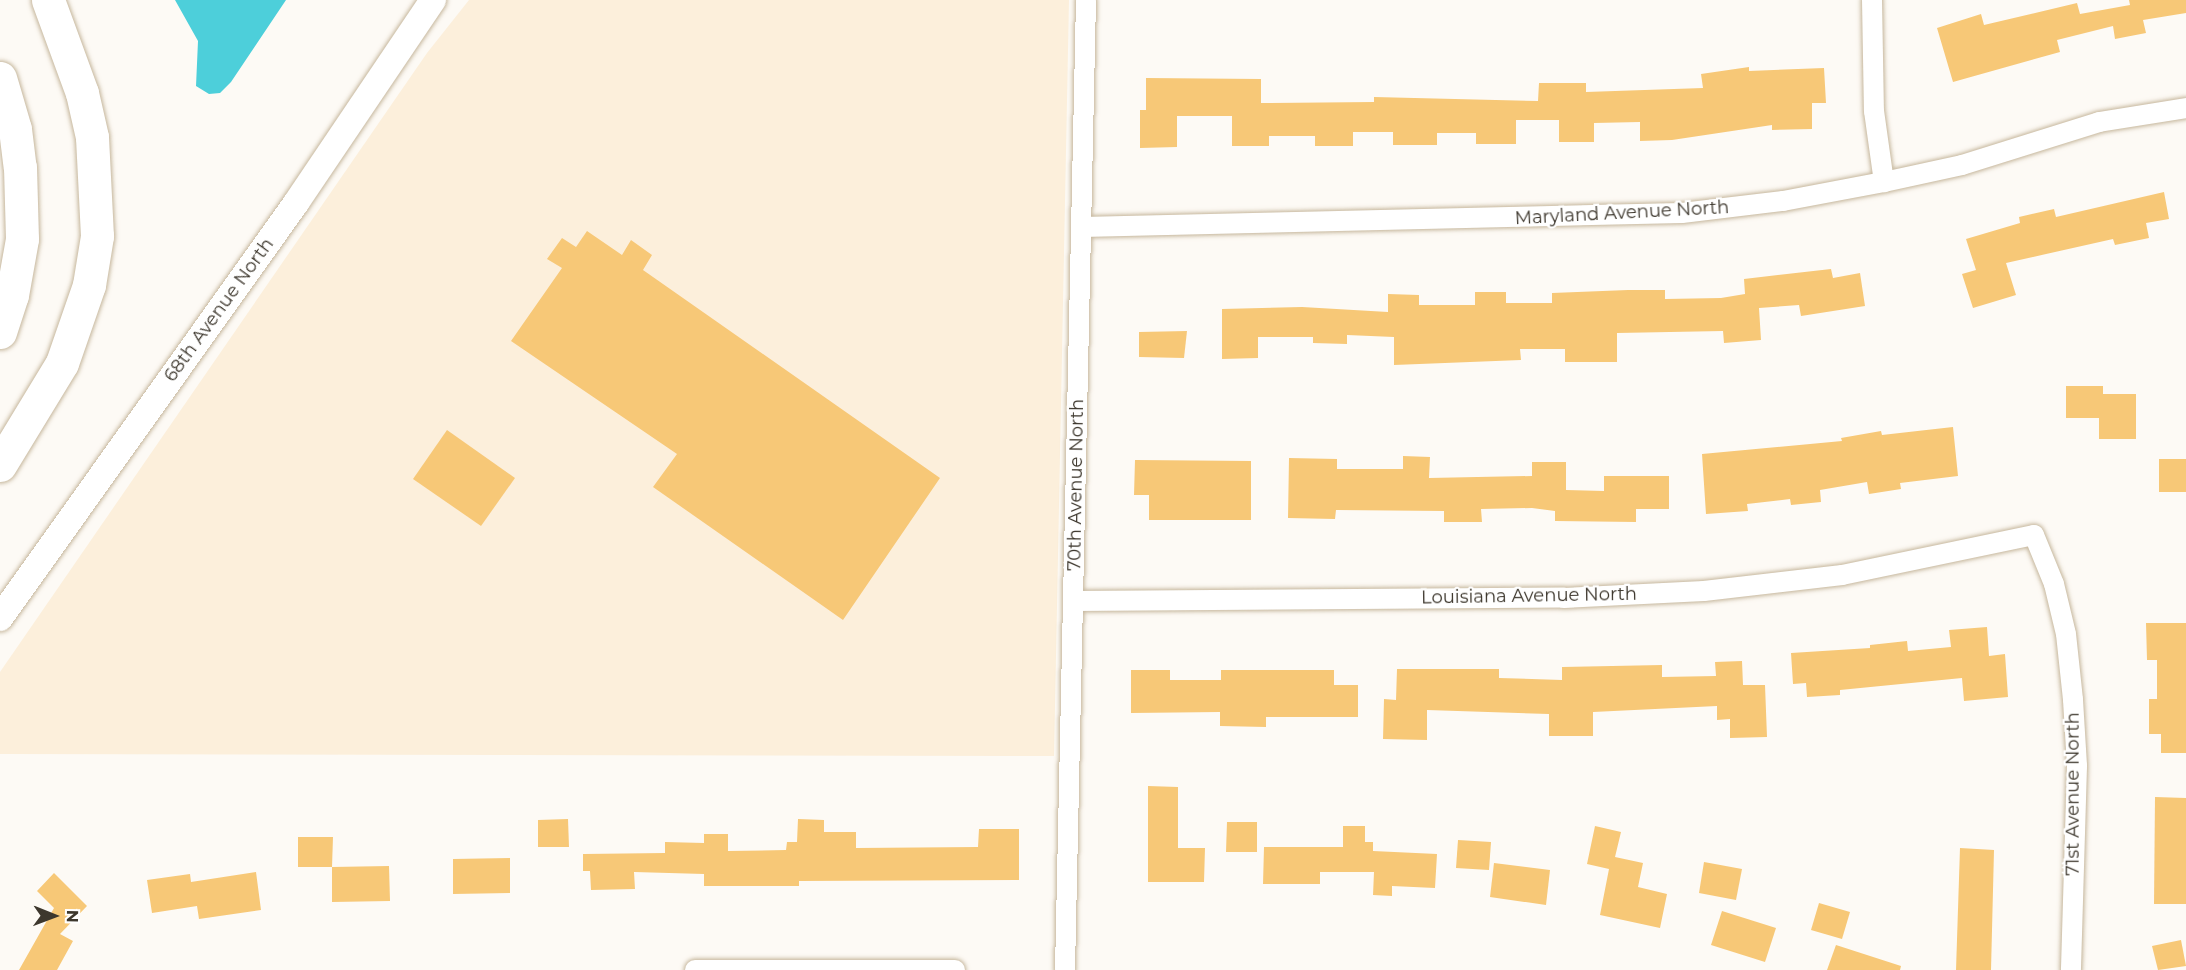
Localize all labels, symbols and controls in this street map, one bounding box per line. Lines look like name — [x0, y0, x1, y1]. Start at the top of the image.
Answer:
street label: Maryland Avenue North — [1514, 197, 1730, 229]
street label: 68th Avenue North — [160, 234, 278, 386]
street label: 70th Avenue North — [1064, 399, 1088, 571]
street label: Louisiana Avenue North — [1421, 583, 1637, 609]
street label: 71st Avenue North — [2062, 712, 2084, 876]
north arrow — [24, 886, 84, 946]
text: N — [63, 910, 82, 923]

